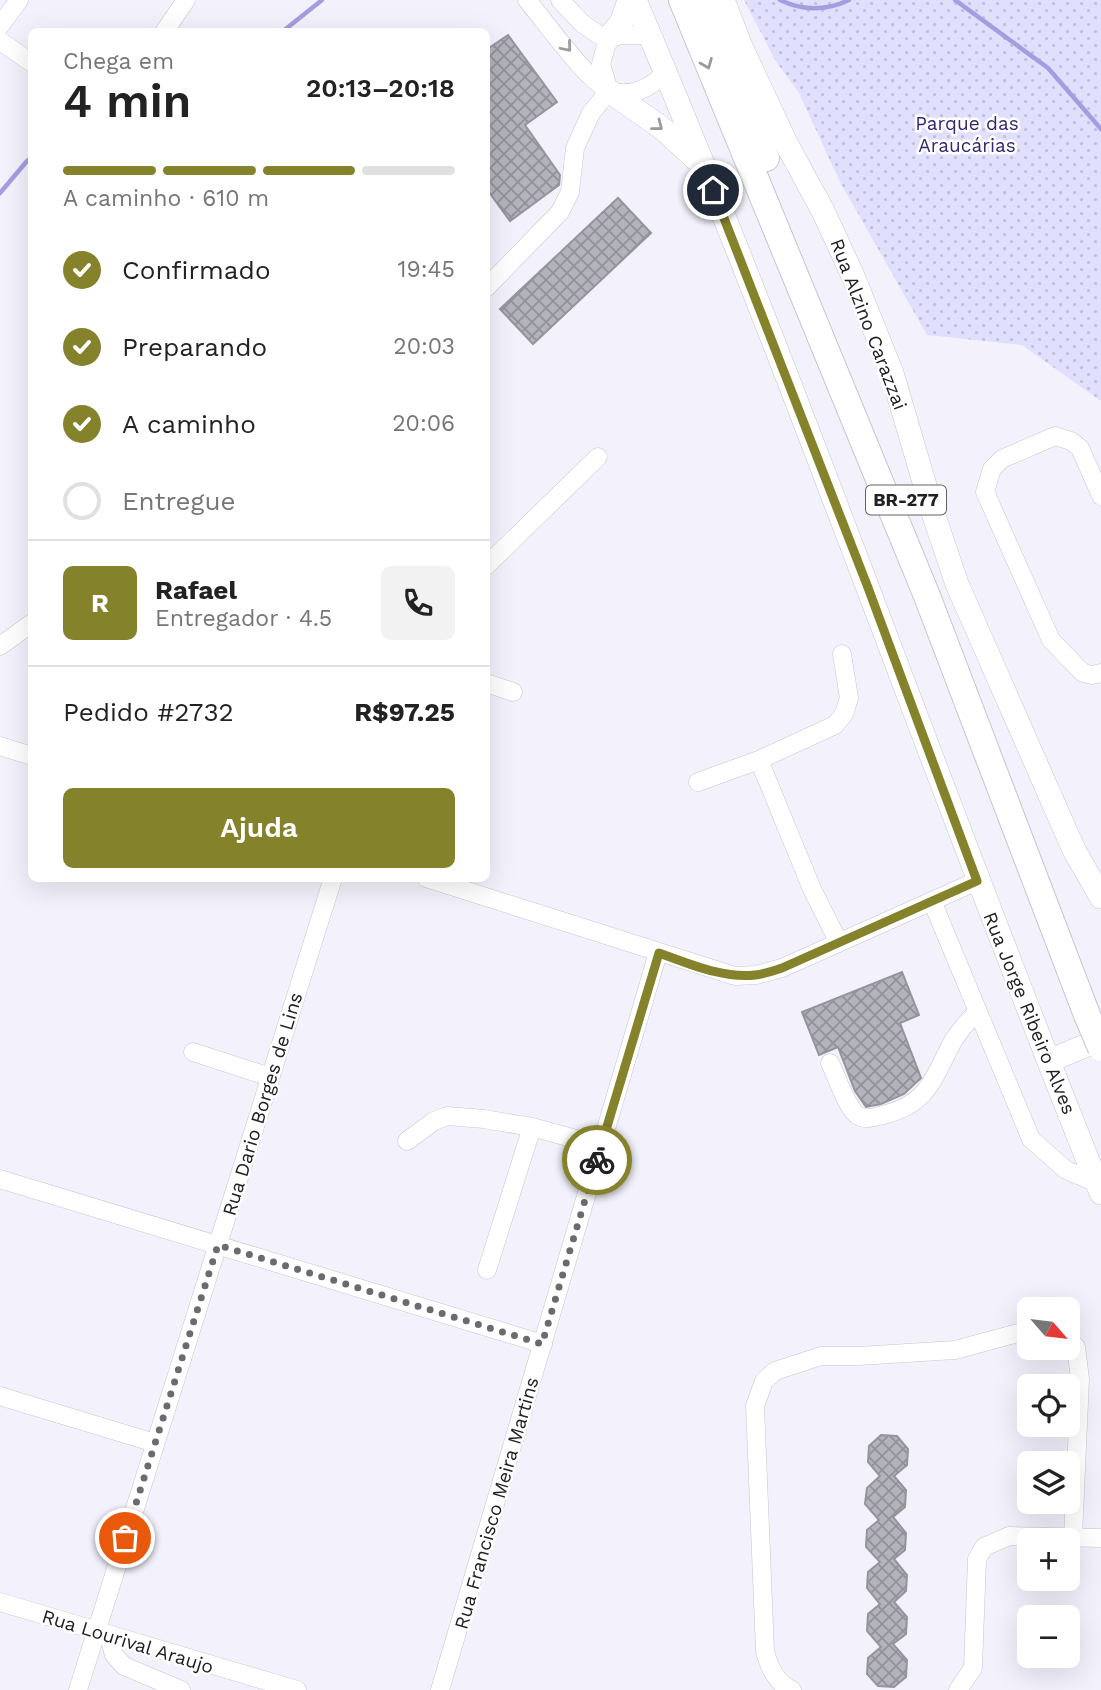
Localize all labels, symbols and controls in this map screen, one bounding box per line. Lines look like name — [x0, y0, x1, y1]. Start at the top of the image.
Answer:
one-way arrow — [558, 39, 571, 52]
text: Chega em — [63, 48, 174, 75]
one-way arrow — [699, 56, 713, 69]
text: 20:13–20:18 — [306, 73, 455, 103]
text: 4 min — [63, 74, 191, 128]
park label: Parque das Araucárias — [915, 112, 1019, 157]
one-way arrow — [650, 118, 663, 130]
pin — [683, 160, 743, 220]
icon: home — [694, 171, 732, 209]
text: A caminho · 610 m — [63, 185, 269, 212]
street label: Rua Alzino Carazzai — [825, 235, 912, 413]
icon: check — [63, 251, 101, 289]
text: Confirmado — [122, 255, 271, 285]
text: 19:45 — [398, 256, 455, 283]
icon: check — [63, 328, 101, 366]
text: Preparando — [122, 332, 267, 362]
text: 20:03 — [393, 333, 455, 360]
icon: check — [63, 405, 101, 443]
text: A caminho — [122, 409, 256, 439]
text: 20:06 — [392, 410, 455, 437]
text: Entregue — [122, 486, 235, 516]
road number: BR-277 — [866, 486, 946, 514]
button: phone — [381, 566, 455, 640]
text: Rafael — [155, 575, 237, 605]
text: R — [91, 588, 109, 618]
text: Entregador · 4.5 — [155, 605, 332, 632]
text: Pedido #2732 — [63, 697, 234, 727]
text: R$97.25 — [354, 697, 455, 727]
button: Ajuda — [63, 788, 455, 868]
street label: Rua Jorge Ribeiro Alves — [978, 909, 1081, 1118]
street label: Rua Dario Borges de Lins — [218, 990, 307, 1219]
courier — [562, 1125, 632, 1195]
icon: bike — [578, 1141, 616, 1179]
north arrow — [1017, 1297, 1080, 1360]
map controls — [1017, 1297, 1080, 1668]
street label: Rua Francisco Meira Martins — [449, 1374, 544, 1632]
button: locate — [1017, 1374, 1080, 1437]
button: layers — [1017, 1451, 1080, 1514]
pin — [95, 1508, 155, 1568]
icon: bag — [106, 1519, 144, 1557]
button: + — [1017, 1528, 1080, 1591]
street label: Rua Lourival Araujo — [39, 1604, 216, 1679]
button: − — [1017, 1605, 1080, 1668]

